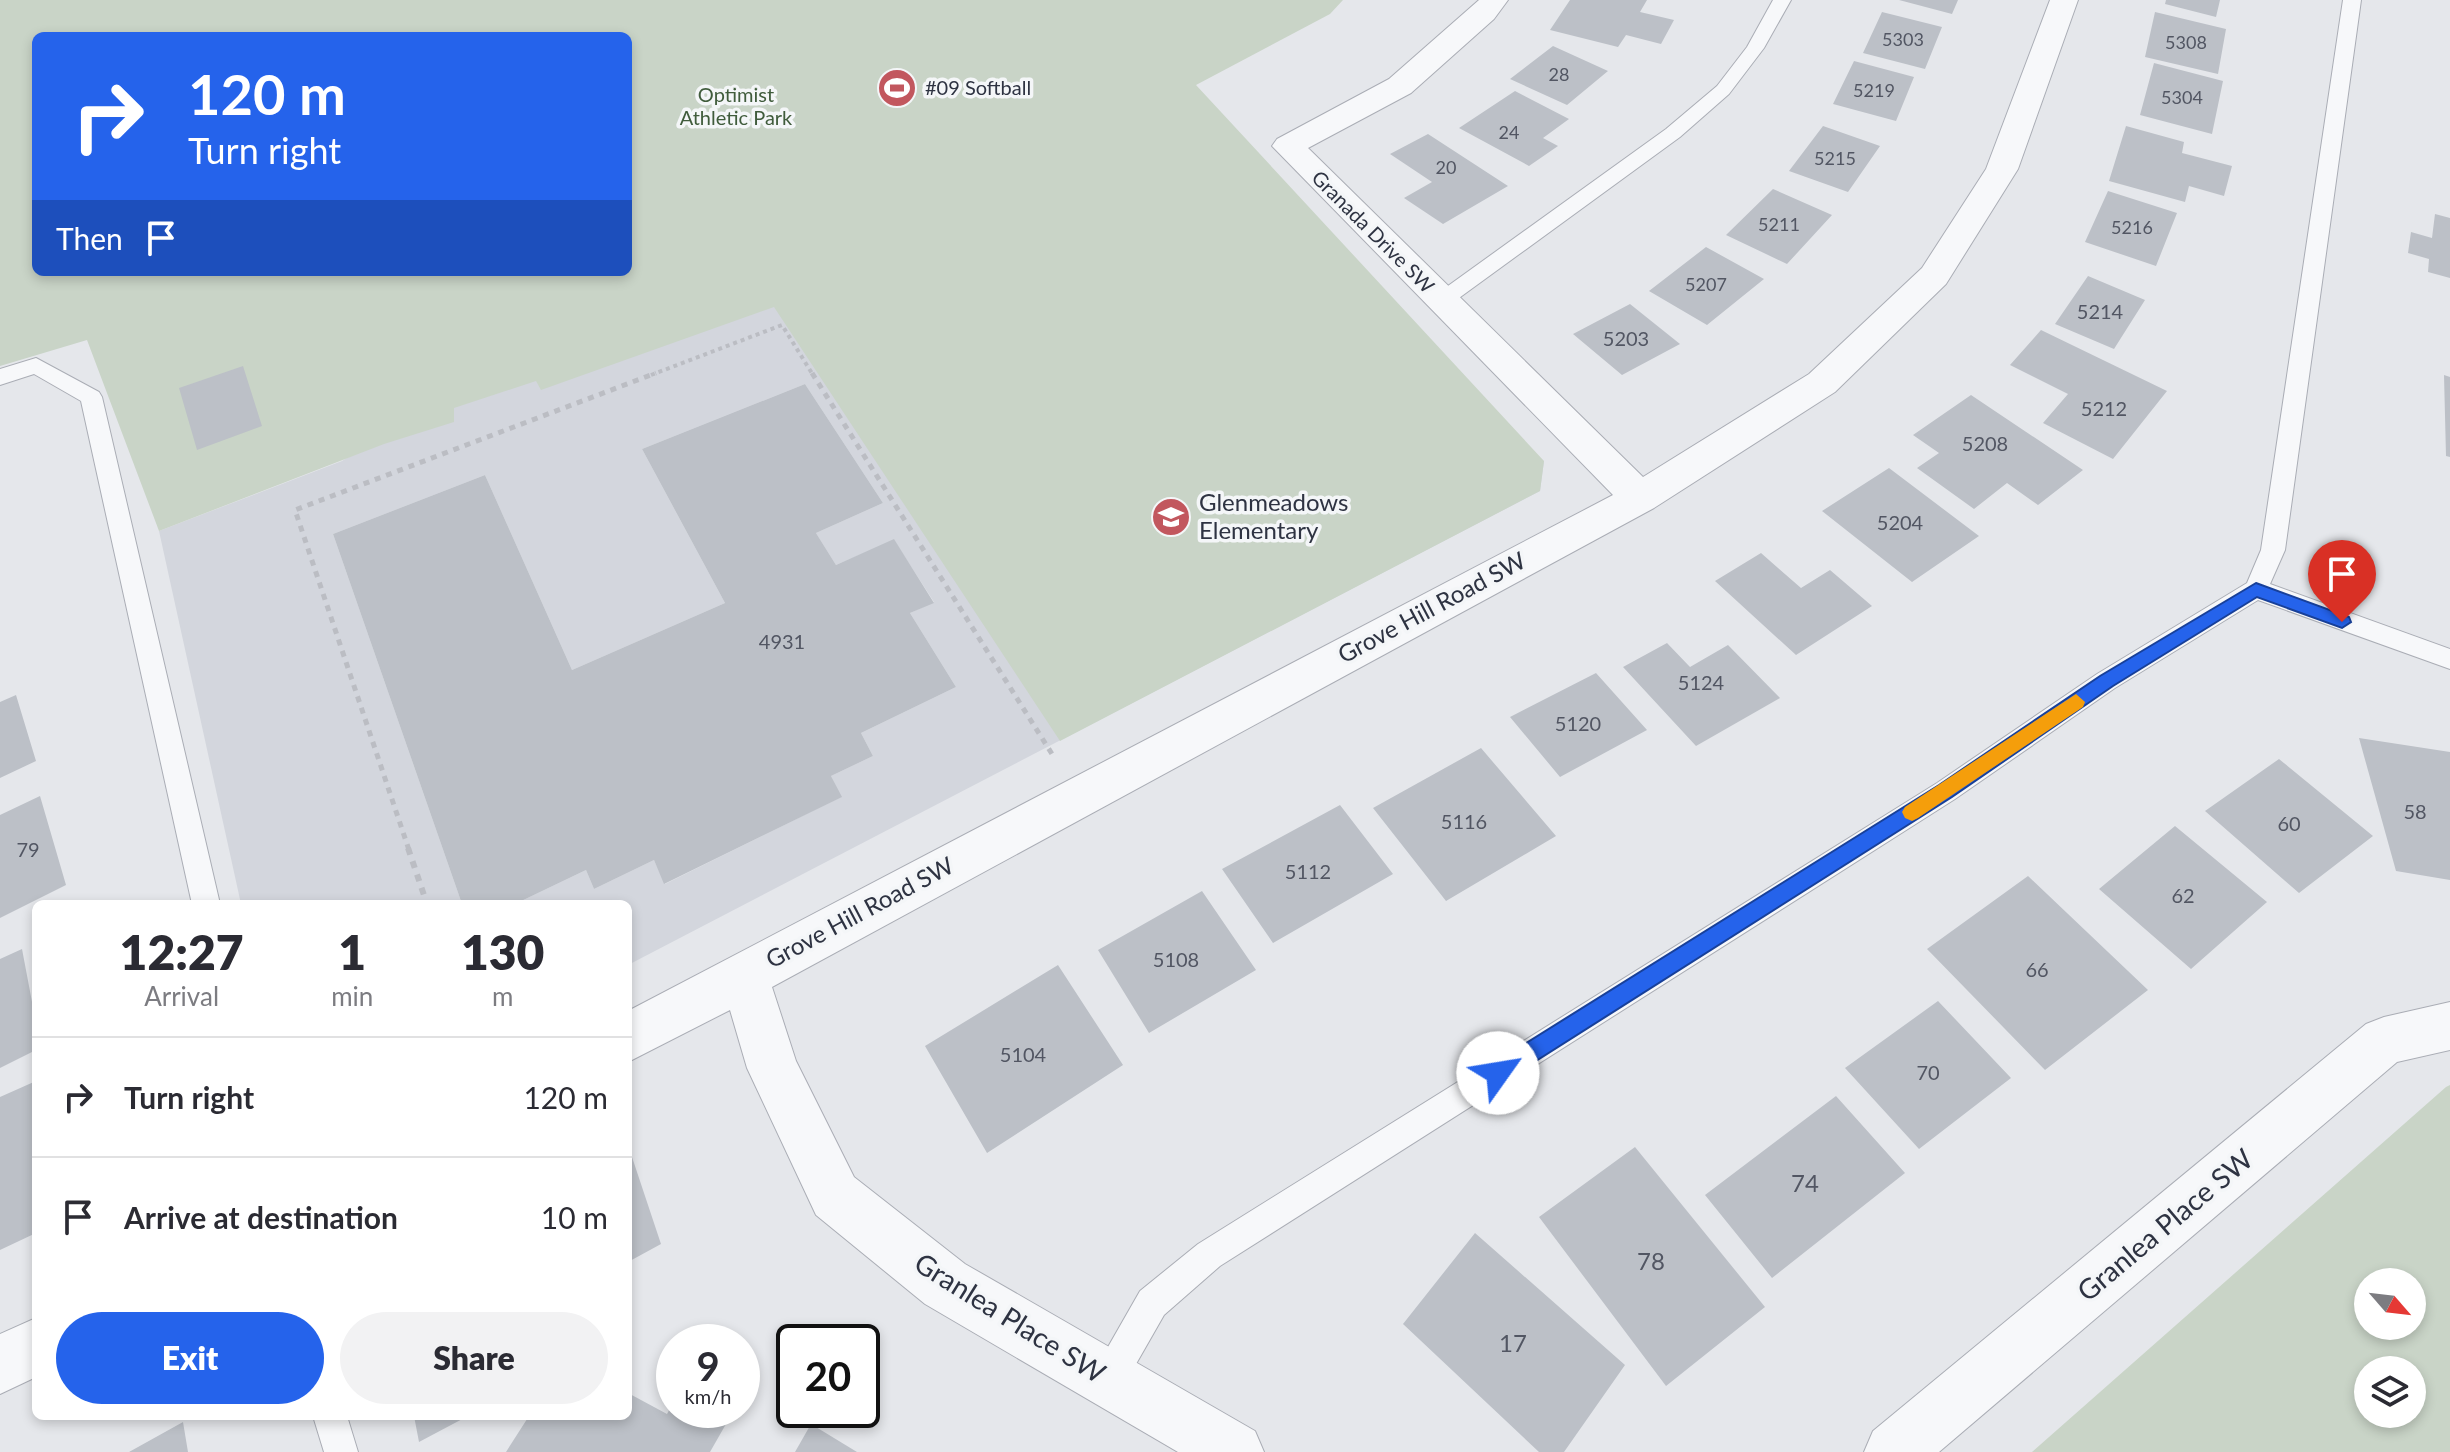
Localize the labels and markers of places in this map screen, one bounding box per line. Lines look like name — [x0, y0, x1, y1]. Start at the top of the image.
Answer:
sports icon: #09 Softball — [876, 67, 918, 109]
place label: #09 Softball — [925, 75, 1031, 99]
place label: Glenmeadows Elementary — [1199, 487, 1349, 544]
school or university icon: Glenmeadows Elementary — [1150, 496, 1192, 538]
pin — [2308, 540, 2376, 622]

